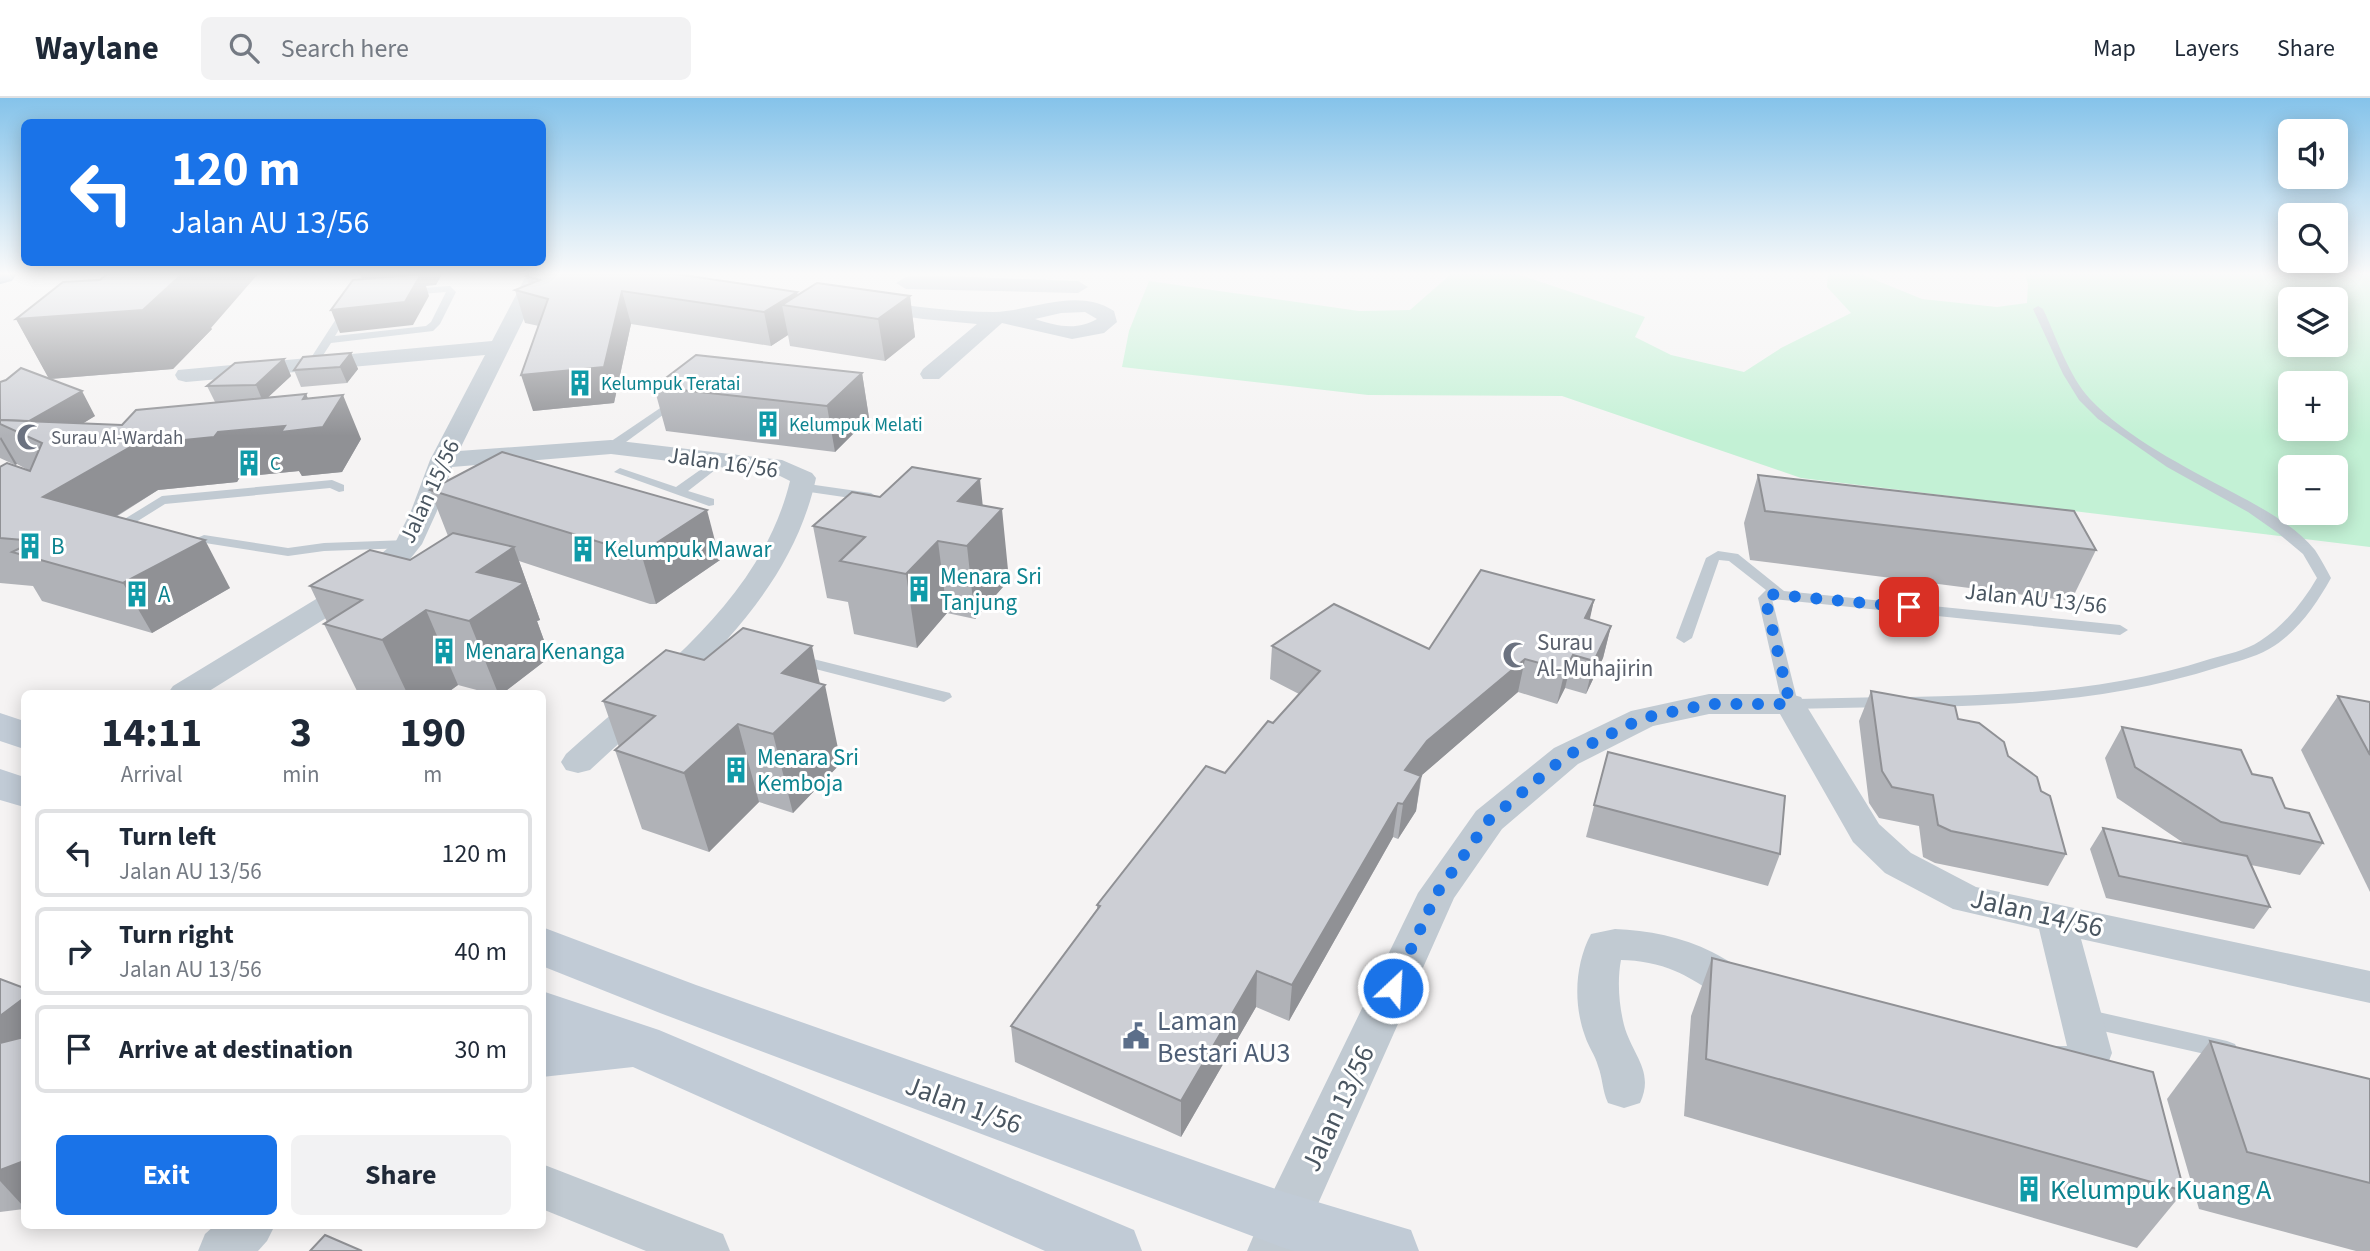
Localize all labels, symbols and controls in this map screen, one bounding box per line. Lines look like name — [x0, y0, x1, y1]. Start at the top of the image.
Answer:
search box — [201, 17, 691, 80]
text: Waylane — [35, 25, 159, 72]
icon: search — [225, 29, 263, 67]
text: Search here — [281, 30, 409, 67]
text: Map — [2093, 31, 2136, 66]
text: Layers — [2174, 31, 2239, 66]
text: Share — [2277, 31, 2335, 66]
map controls — [2278, 119, 2348, 525]
button: sound — [2278, 119, 2348, 189]
text: 120 m — [171, 135, 300, 205]
icon: left — [56, 147, 147, 238]
text: Jalan AU 13/56 — [171, 200, 369, 246]
button: search — [2278, 203, 2348, 273]
button: layers — [2278, 287, 2348, 357]
building icon: Kelumpuk Teratai — [565, 368, 595, 398]
place label: Kelumpuk Teratai — [601, 371, 740, 398]
button: + — [2278, 371, 2348, 441]
building icon: Kelumpuk Melati — [753, 409, 783, 439]
place label: Kelumpuk Melati — [789, 412, 923, 439]
mosque icon: Surau Al-Wardah — [15, 422, 45, 452]
place label: Surau Al-Wardah — [51, 425, 183, 452]
street label: Jalan 15/56 — [391, 434, 468, 548]
street label: Jalan 16/56 — [666, 438, 780, 487]
building icon: C — [234, 448, 264, 478]
place label: C — [270, 451, 281, 478]
button: − — [2278, 455, 2348, 525]
place label: B — [51, 530, 65, 563]
building icon: B — [15, 531, 45, 561]
place label: Kelumpuk Mawar — [604, 533, 772, 566]
building icon: Kelumpuk Mawar — [568, 534, 598, 564]
place label: Menara Sri Tanjung — [940, 560, 1042, 619]
building icon: Menara Sri Tanjung — [904, 574, 934, 604]
street label: Jalan AU 13/56 — [1963, 575, 2109, 622]
pin — [1879, 577, 1939, 637]
place label: A — [158, 578, 171, 611]
building icon: A — [122, 579, 152, 609]
icon: arrive — [1890, 588, 1928, 626]
place label: Surau Al-Muhajirin — [1537, 626, 1653, 685]
place label: Menara Kenanga — [465, 635, 625, 668]
building icon: Menara Kenanga — [429, 636, 459, 666]
mosque icon: Surau Al-Muhajirin — [1501, 640, 1531, 670]
text: 14:11 — [101, 703, 202, 763]
text: 3 — [290, 703, 312, 763]
text: 190 — [399, 703, 466, 763]
place label: Menara Sri Kemboja — [757, 741, 859, 800]
building icon: Menara Sri Kemboja — [721, 755, 751, 785]
text: Arrival — [121, 758, 183, 791]
text: min — [282, 758, 320, 791]
text: m — [423, 758, 442, 791]
text: Turn left — [119, 818, 216, 855]
icon: left — [60, 834, 98, 872]
text: 120 m — [441, 835, 507, 872]
text: Jalan AU 13/56 — [119, 855, 262, 888]
street label: Jalan 14/56 — [1966, 878, 2107, 948]
text: Turn right — [119, 916, 234, 953]
icon: right — [60, 932, 98, 970]
text: 40 m — [454, 933, 507, 970]
position arrow — [1356, 951, 1430, 1025]
text: Jalan AU 13/56 — [119, 953, 262, 986]
place label: Laman Bestari AU3 — [1157, 1001, 1290, 1073]
public building icon: Laman Bestari AU3 — [1121, 1021, 1151, 1051]
icon: arrive — [60, 1030, 98, 1068]
text: Arrive at destination — [119, 1031, 353, 1068]
text: 30 m — [454, 1031, 507, 1068]
street label: Jalan 13/56 — [1291, 1039, 1385, 1178]
street label: Jalan 1/56 — [900, 1065, 1027, 1144]
button: Exit — [56, 1135, 277, 1215]
button: Share — [291, 1135, 511, 1215]
place label: Kelumpuk Kuang A — [2050, 1170, 2272, 1210]
building icon: Kelumpuk Kuang A — [2014, 1174, 2044, 1204]

